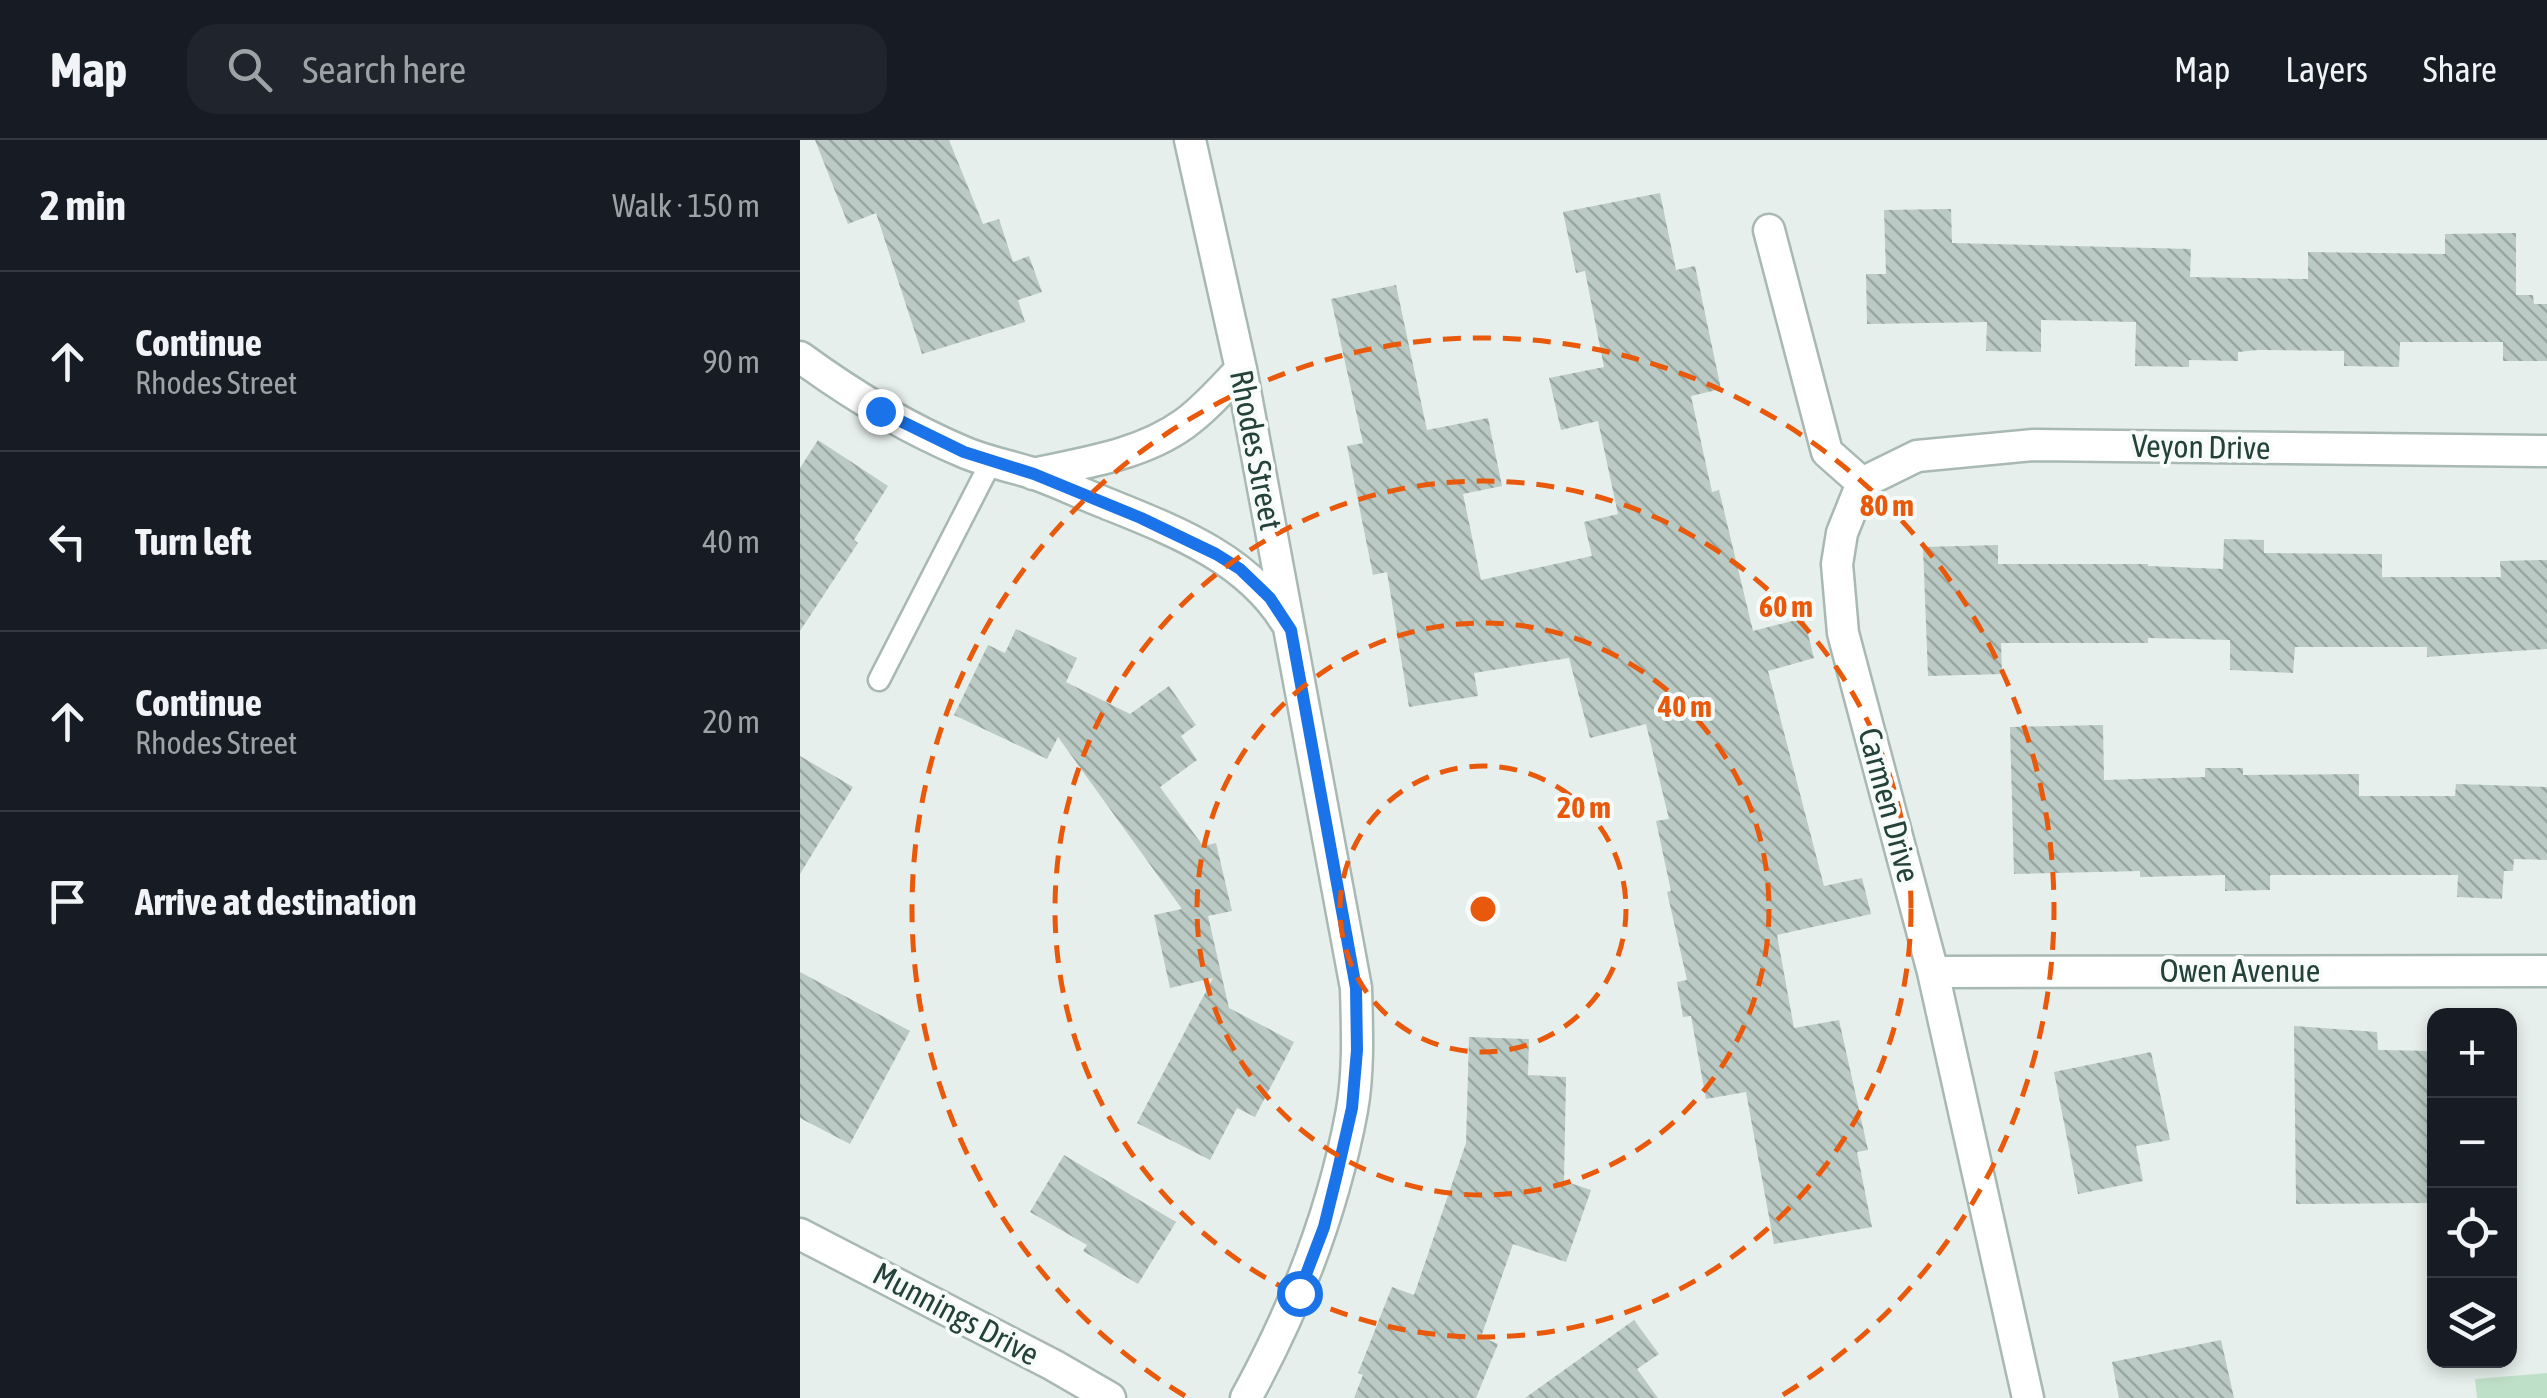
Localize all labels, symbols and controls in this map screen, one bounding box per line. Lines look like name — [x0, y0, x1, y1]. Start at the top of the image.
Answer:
search box — [187, 24, 887, 114]
text: Map — [50, 42, 127, 97]
icon: search — [222, 42, 277, 97]
text: Search here — [302, 48, 466, 91]
text: Map — [2174, 49, 2230, 89]
text: Layers — [2285, 49, 2368, 89]
text: Share — [2423, 49, 2497, 89]
text: 2 min — [40, 181, 126, 229]
text: Walk · 150 m — [612, 187, 760, 224]
text: Continue — [135, 321, 262, 364]
icon: ahead — [40, 334, 95, 389]
text: 90 m — [702, 343, 760, 380]
text: Rhodes Street — [135, 364, 297, 401]
street label: Rhodes Street — [1223, 367, 1290, 533]
route end — [858, 389, 904, 435]
street label: Veyon Drive — [2131, 427, 2271, 466]
text: 80 m — [1860, 488, 1914, 522]
icon: left — [40, 514, 95, 569]
text: Turn left — [135, 520, 251, 563]
text: 40 m — [702, 523, 760, 560]
text: 60 m — [1759, 589, 1813, 623]
text: Continue — [135, 681, 262, 724]
text: 40 m — [1657, 689, 1712, 723]
icon: ahead — [40, 694, 95, 749]
text: 20 m — [702, 703, 760, 740]
text: Rhodes Street — [135, 724, 297, 761]
street label: Carmen Drive — [1851, 724, 1928, 886]
text: 20 m — [1557, 790, 1611, 824]
icon: arrive — [40, 874, 95, 929]
text: Arrive at destination — [135, 880, 417, 923]
centre of rings — [1465, 891, 1501, 927]
street label: Owen Avenue — [2160, 952, 2320, 989]
map controls — [2427, 1008, 2517, 1368]
button: + — [2427, 1008, 2517, 1098]
button: − — [2427, 1098, 2517, 1188]
button: locate — [2427, 1188, 2517, 1278]
street label: Munnings Drive — [867, 1254, 1045, 1373]
route start — [1277, 1271, 1323, 1317]
button: layers — [2427, 1278, 2517, 1368]

